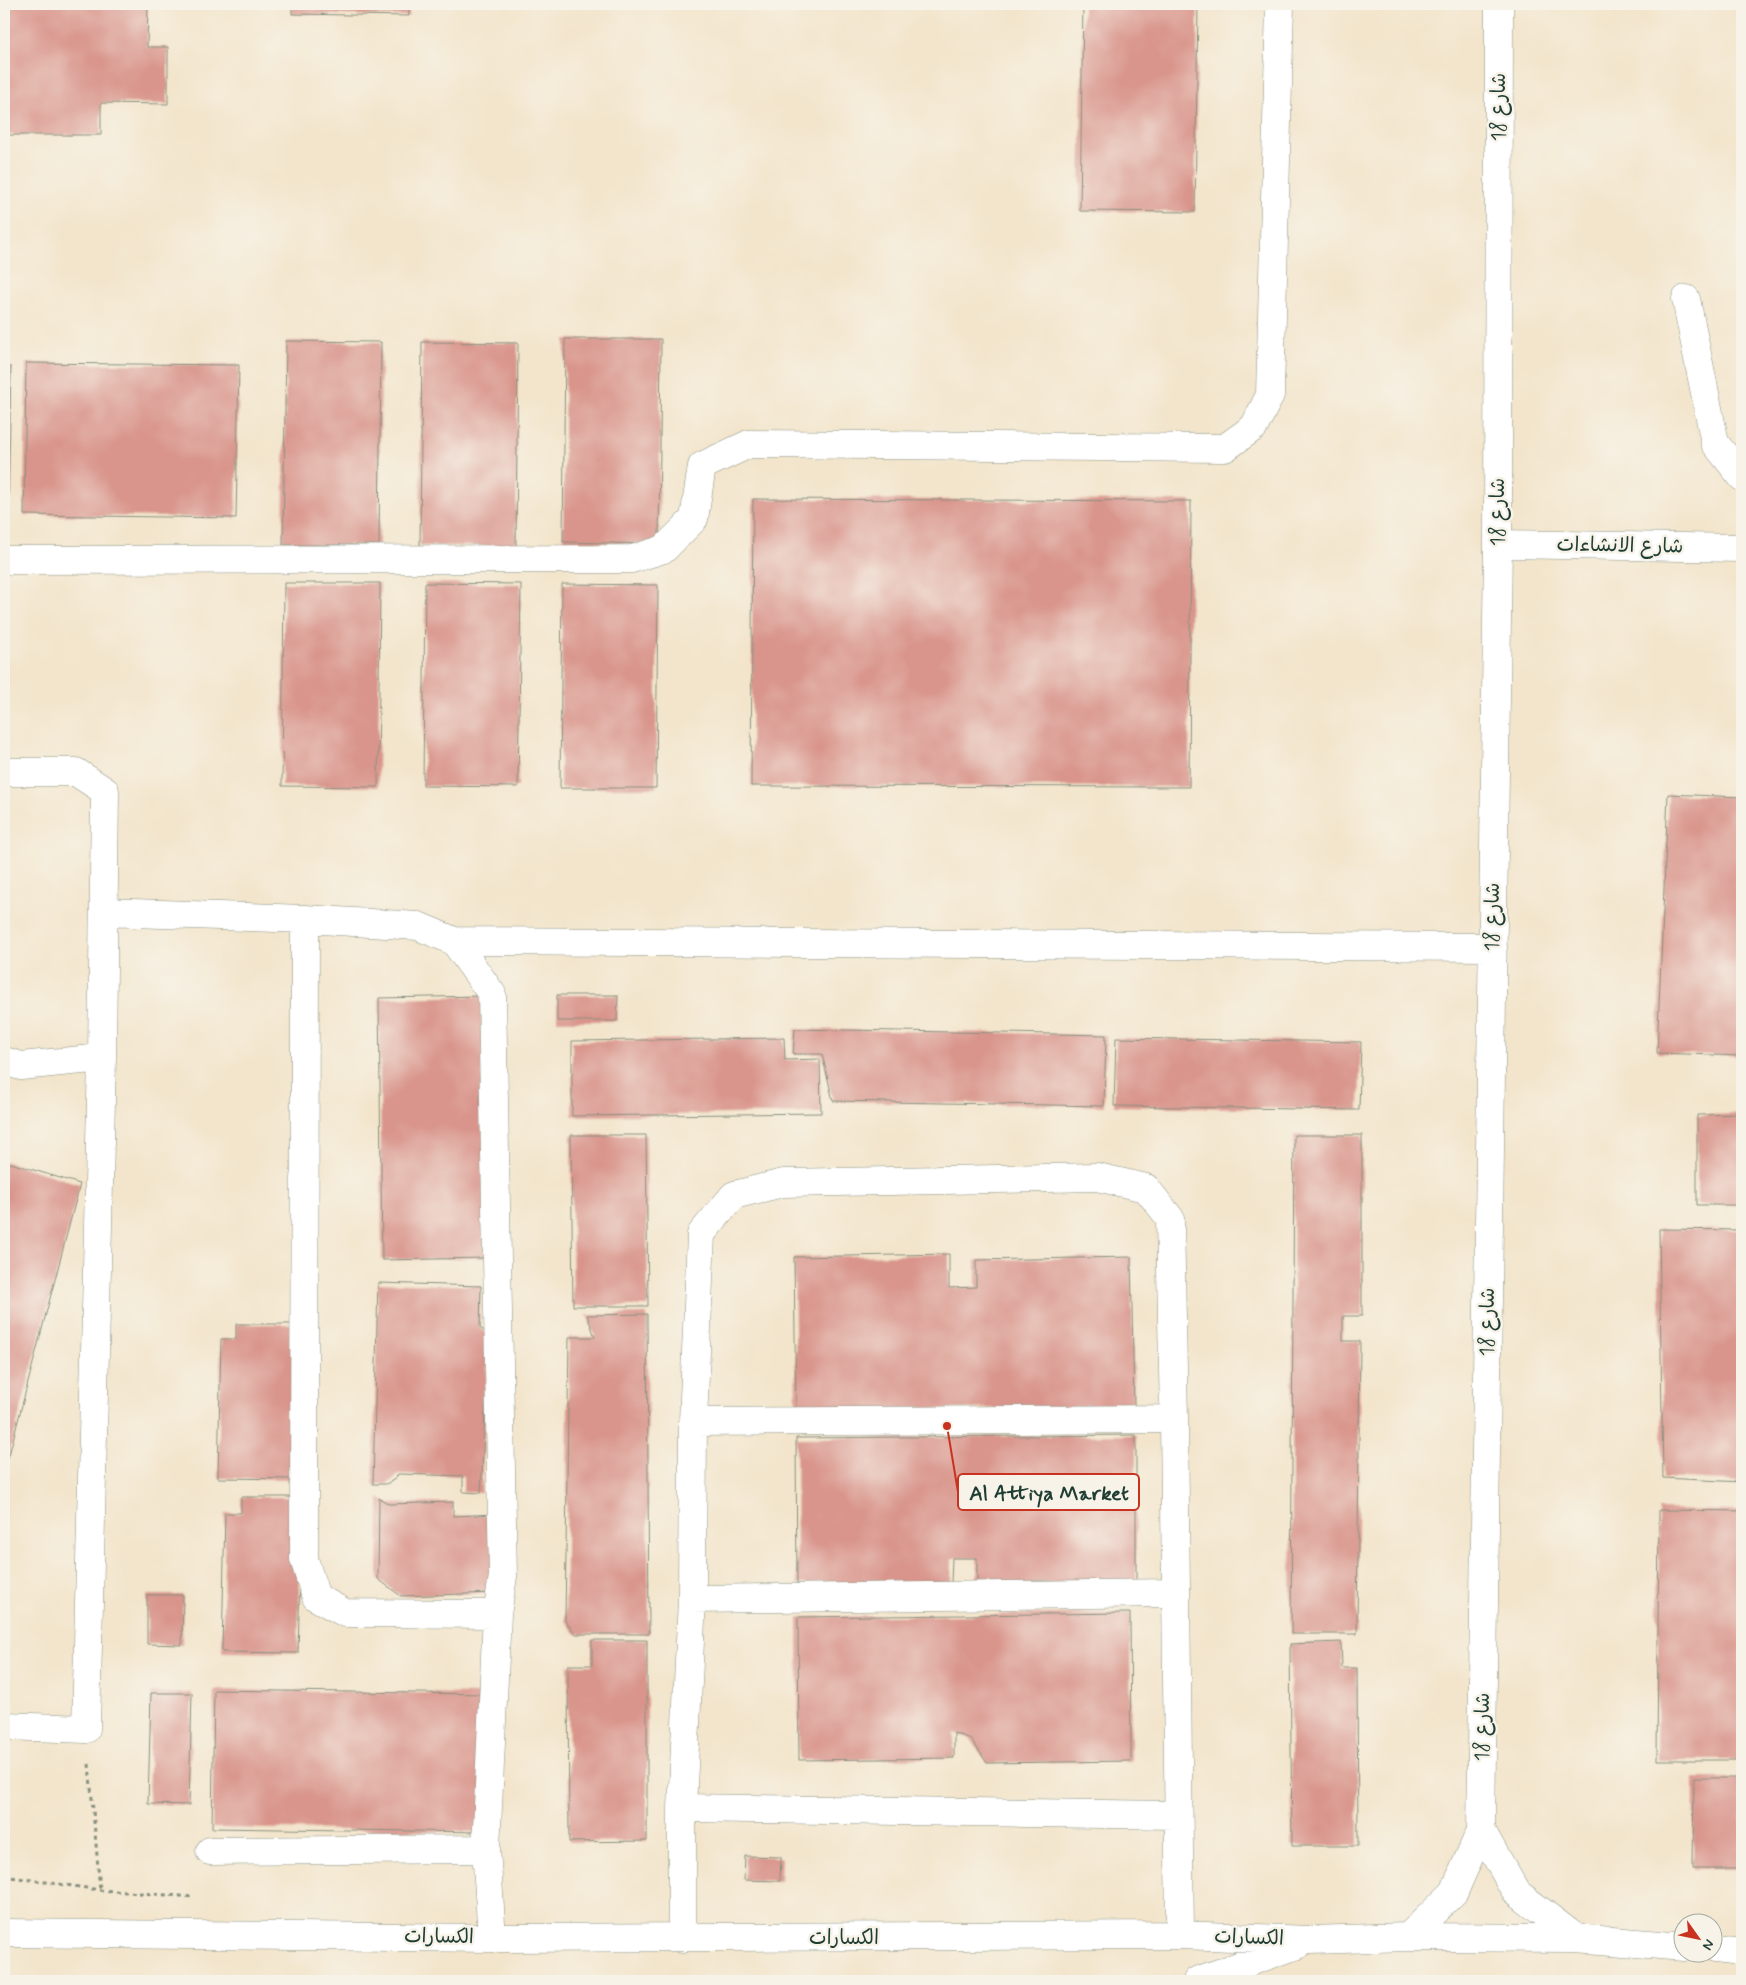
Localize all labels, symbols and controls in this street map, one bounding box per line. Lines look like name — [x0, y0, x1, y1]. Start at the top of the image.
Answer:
street label: شارع 18 — [1486, 73, 1513, 141]
street label: شارع 18 — [1485, 478, 1512, 546]
street label: شارع الانشاءات — [1556, 531, 1684, 561]
street label: شارع 18 — [1479, 882, 1507, 952]
street label: شارع 18 — [1474, 1287, 1502, 1357]
callout: Al Attiya Market — [958, 1474, 1139, 1510]
text: Al Attiya Market — [969, 1480, 1129, 1508]
street label: شارع 18 — [1469, 1692, 1497, 1762]
north arrow — [1674, 1912, 1724, 1962]
street label: الكسارات — [404, 1923, 474, 1951]
street label: الكسارات — [1214, 1923, 1284, 1953]
street label: الكسارات — [809, 1925, 879, 1952]
text: N — [1698, 1936, 1718, 1953]

